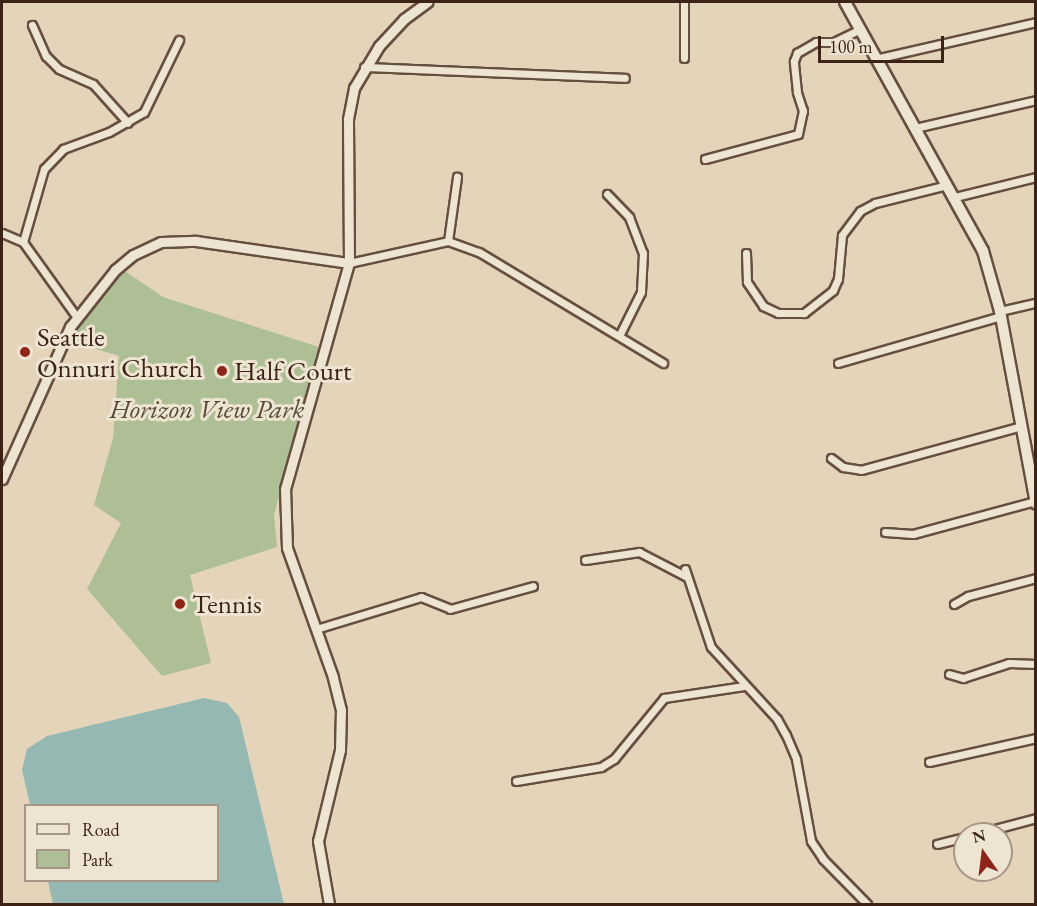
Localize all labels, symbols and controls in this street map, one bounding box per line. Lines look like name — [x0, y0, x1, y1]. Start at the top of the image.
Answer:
scale bar — [821, 24, 947, 62]
text: 100 m — [829, 35, 873, 58]
place label: Seattle Onnuri Church — [37, 320, 203, 383]
marker: Seattle Onnuri Church — [18, 345, 32, 359]
place label: Half Court — [234, 355, 351, 387]
marker: Half Court — [215, 364, 229, 378]
park label: Horizon View Park — [109, 393, 305, 425]
place label: Tennis — [192, 588, 262, 620]
marker: Tennis — [173, 597, 187, 611]
legend — [24, 804, 219, 882]
text: Road — [82, 818, 120, 841]
north arrow — [953, 822, 1013, 882]
text: N — [970, 824, 988, 848]
text: Park — [82, 848, 113, 871]

